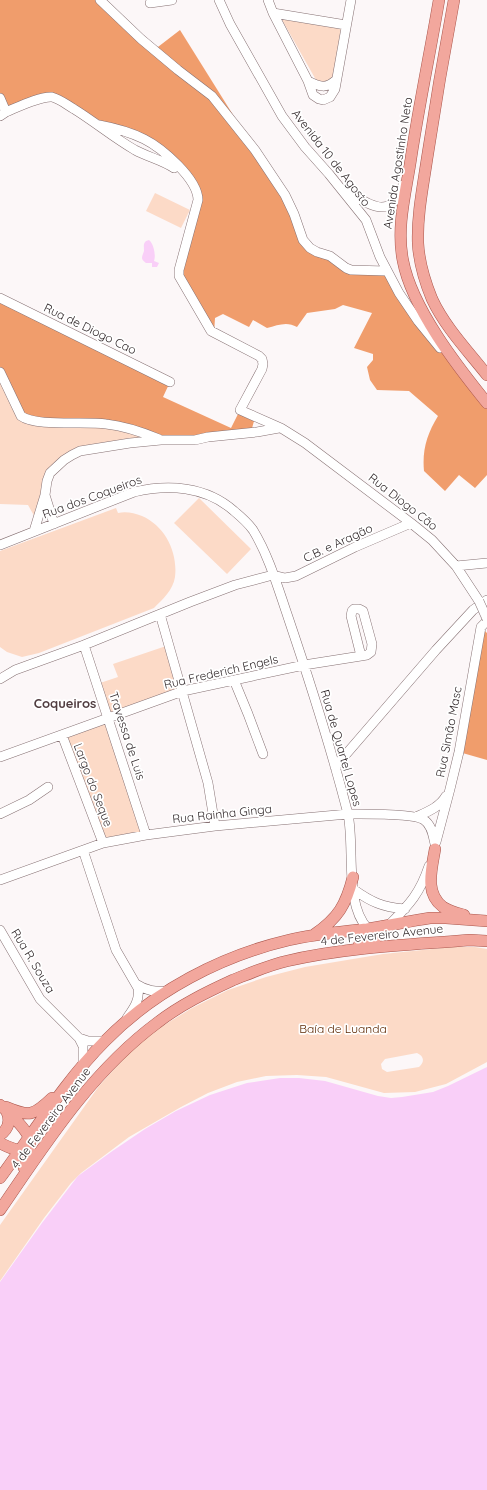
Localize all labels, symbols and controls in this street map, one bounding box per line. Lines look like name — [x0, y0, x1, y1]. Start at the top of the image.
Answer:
street label: Avenida Agostinho Neto — [380, 96, 415, 230]
street label: Avenida 10 de Agosto — [289, 106, 374, 209]
street label: Rua de Diogo Cao — [41, 300, 139, 357]
street label: Rua Diogo Cão — [366, 470, 441, 533]
street label: Rua dos Coqueiros — [40, 471, 144, 521]
street label: C.B. e Aragão — [301, 520, 375, 565]
street label: Rua Frederich Engels — [162, 651, 280, 692]
street label: Rua Simão Masc — [432, 685, 465, 779]
street label: Rua de Quartel Lopes — [318, 688, 365, 808]
street label: Travessa de Luis — [106, 690, 149, 782]
district label: Coqueiros — [34, 695, 96, 711]
street label: Largo do Seque — [71, 741, 116, 829]
street label: Rua Rainha Ginga — [171, 801, 272, 826]
street label: 4 de Fevereiro Avenue — [320, 921, 444, 948]
street label: Rua R. Souza — [8, 926, 59, 996]
park label: Baía de Luanda — [299, 1021, 387, 1036]
street label: 4 de Fevereiro Avenue — [8, 1064, 94, 1171]

